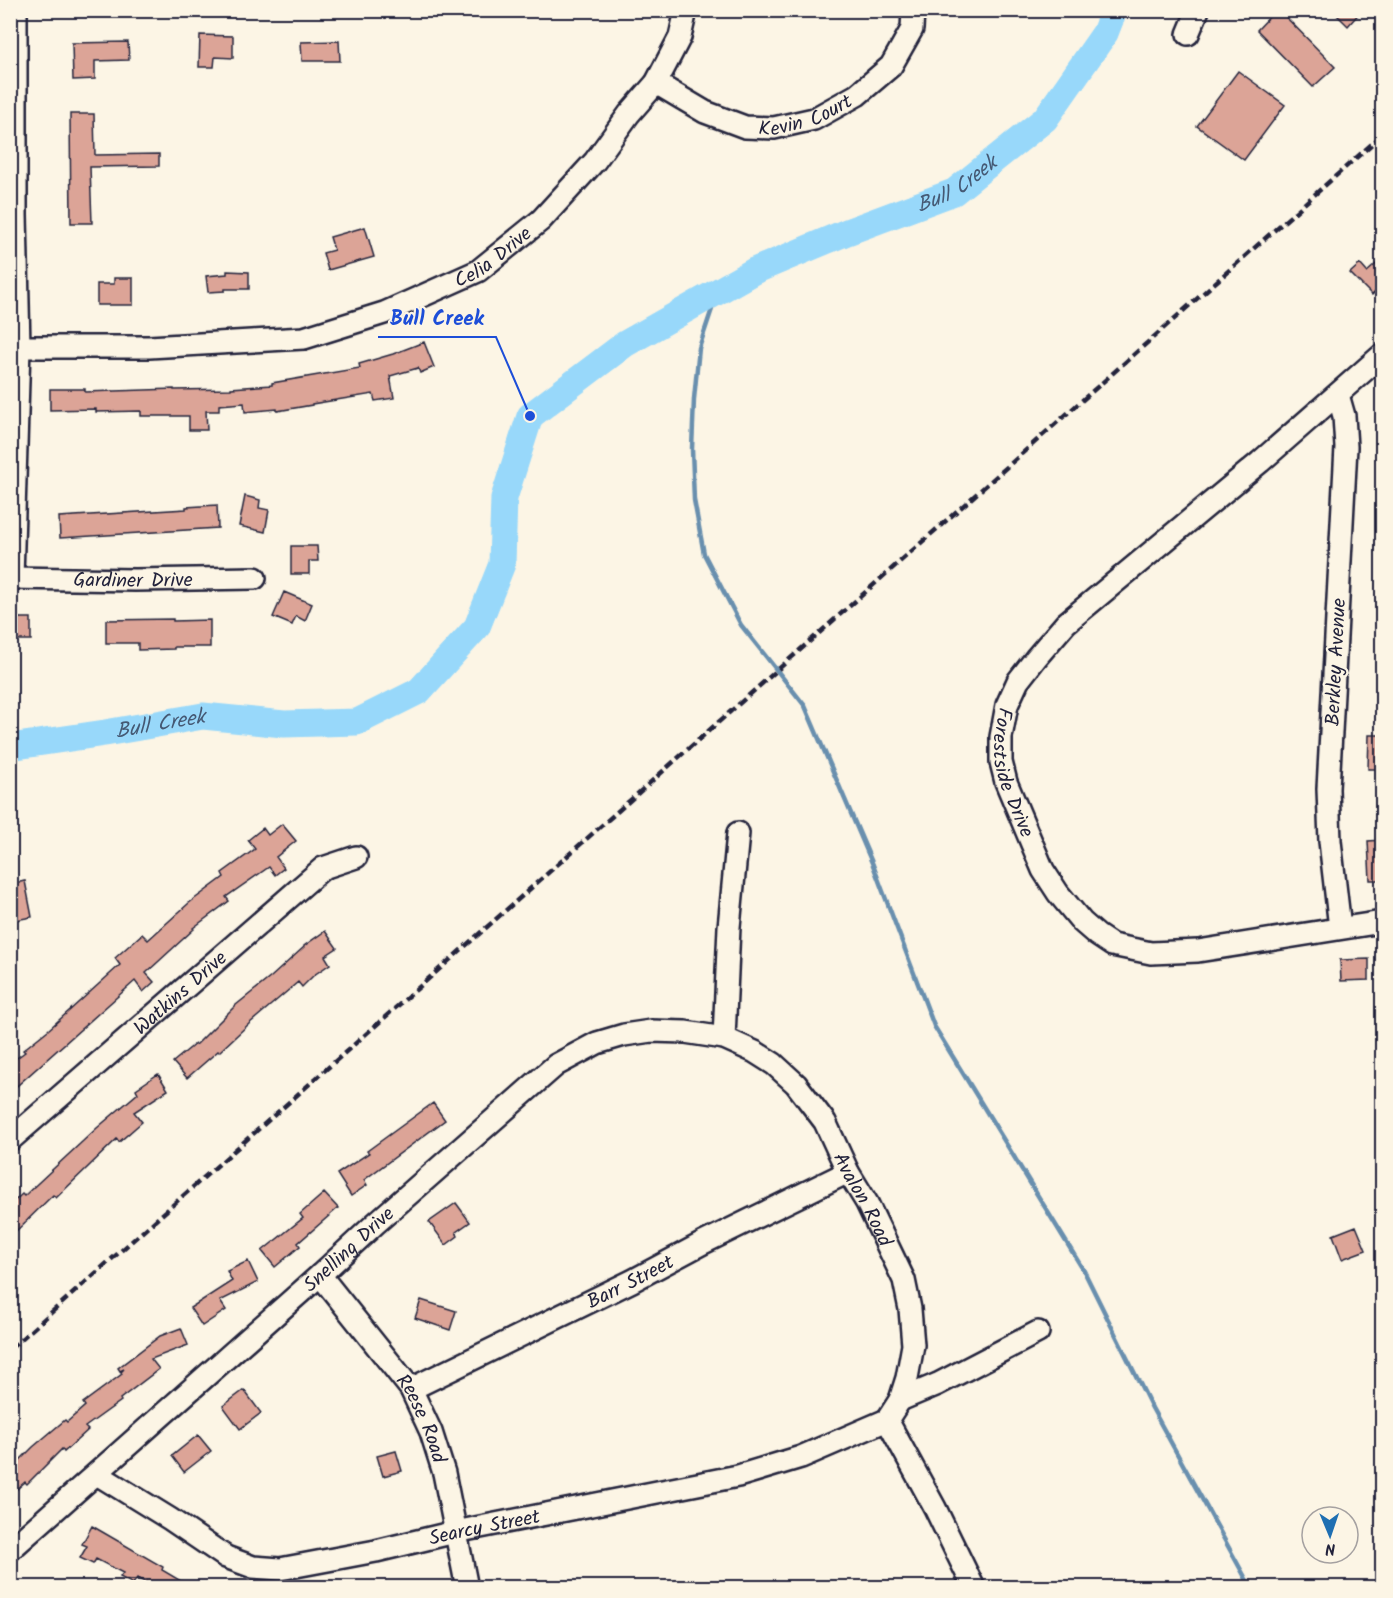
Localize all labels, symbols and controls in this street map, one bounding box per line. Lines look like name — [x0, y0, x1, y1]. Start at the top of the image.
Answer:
street label: Kevin Court — [758, 87, 859, 146]
water label: Bull Creek — [912, 146, 1008, 223]
street label: Celia Drive — [450, 219, 540, 298]
callout: Bull Creek — [378, 298, 496, 337]
text: Bull Creek — [390, 303, 485, 336]
street label: Gardiner Drive — [73, 565, 193, 598]
street label: Berkley Avenue — [1318, 597, 1356, 727]
water label: Bull Creek — [113, 700, 211, 749]
street label: Forestside Drive — [983, 705, 1042, 843]
street label: Watkins Drive — [127, 944, 235, 1044]
street label: Avalon Road — [823, 1148, 900, 1253]
street label: Snelling Drive — [297, 1200, 403, 1301]
street label: Barr Street — [582, 1247, 680, 1319]
street label: Reese Road — [387, 1367, 454, 1468]
street label: Searcy Street — [426, 1501, 543, 1556]
north arrow — [1300, 1505, 1360, 1565]
text: N — [1325, 1536, 1336, 1561]

